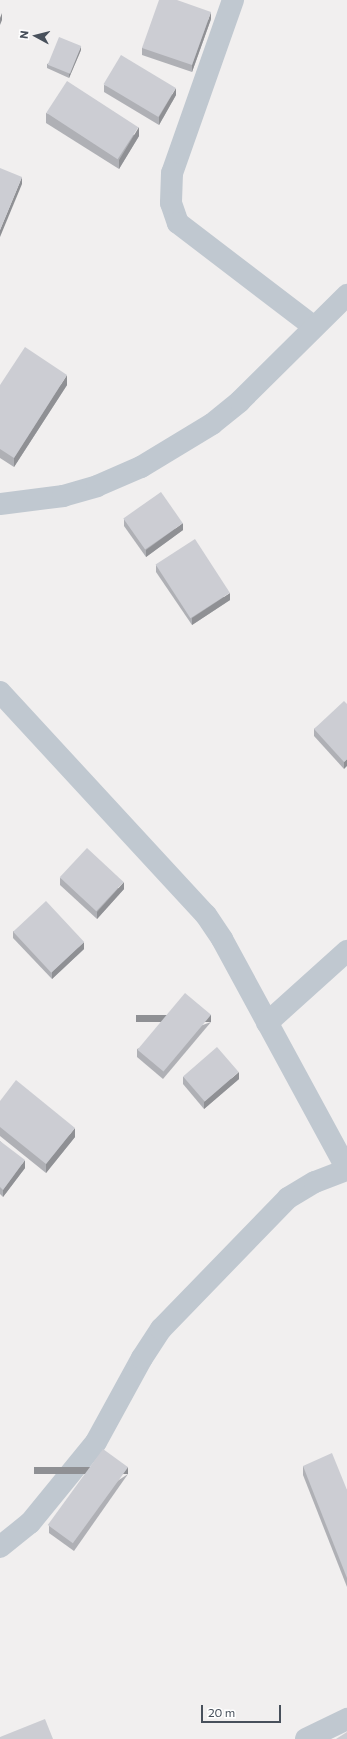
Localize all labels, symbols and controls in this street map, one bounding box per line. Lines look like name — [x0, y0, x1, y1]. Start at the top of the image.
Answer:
north arrow — [16, 16, 56, 56]
text: N — [17, 30, 31, 39]
scale bar — [203, 1697, 283, 1723]
text: 20 m — [208, 1705, 235, 1719]

